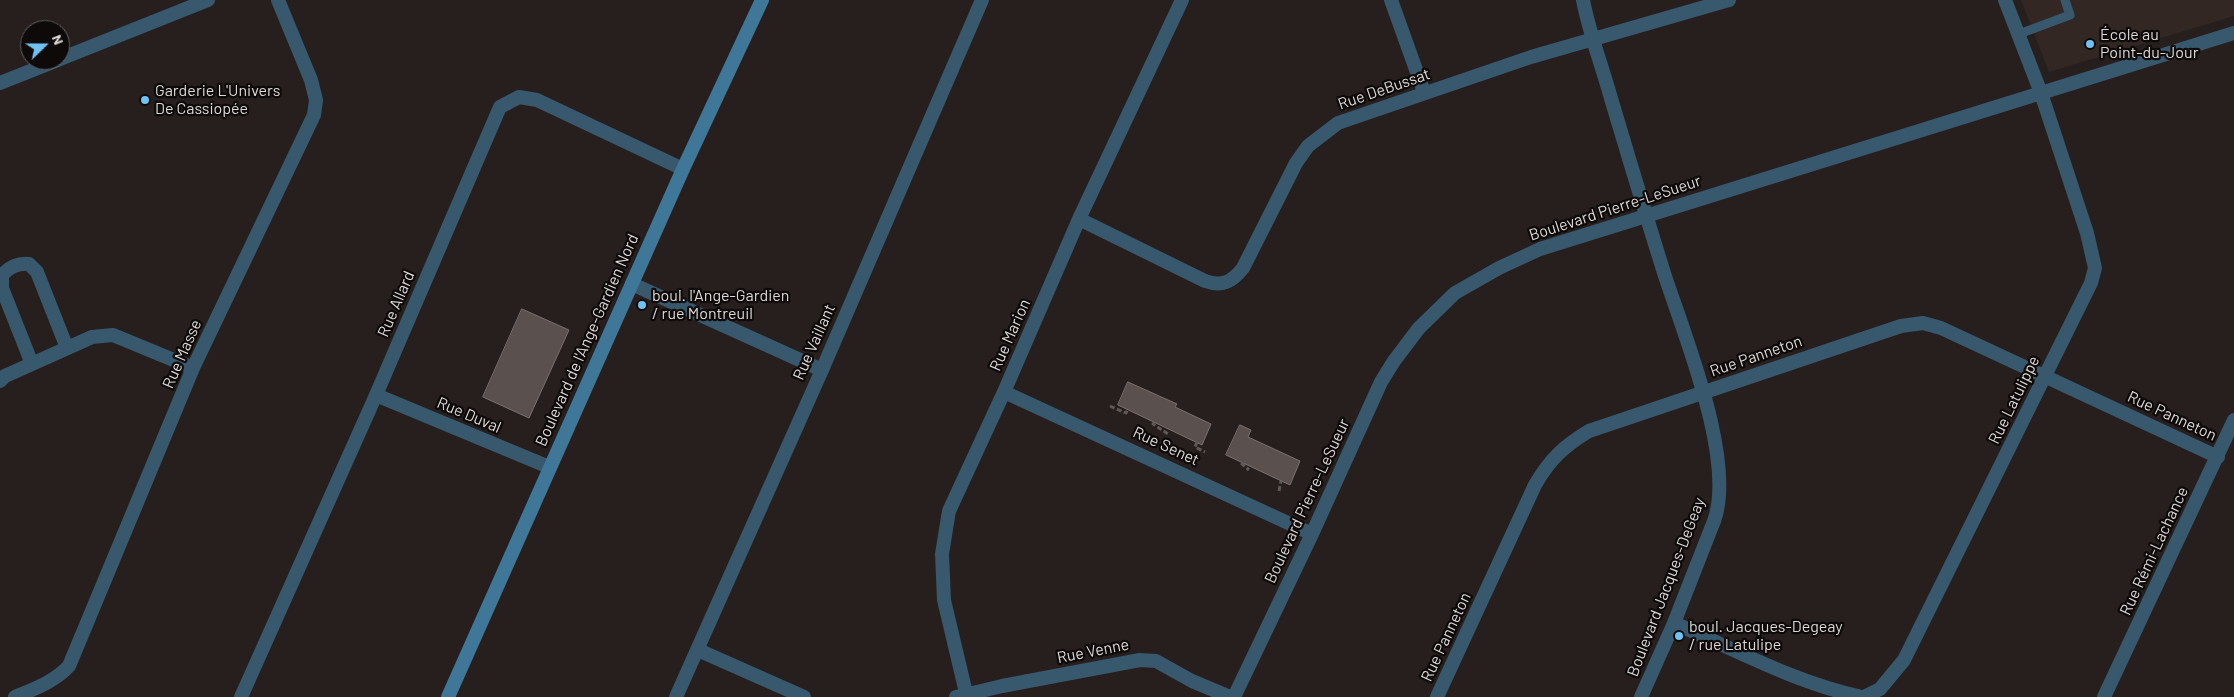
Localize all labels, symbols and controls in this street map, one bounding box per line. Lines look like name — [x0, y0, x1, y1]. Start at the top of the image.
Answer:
north arrow — [20, 20, 70, 70]
place label: École au Point-du-Jour — [2100, 25, 2198, 63]
text: N — [49, 32, 68, 47]
marker: École au Point-du-Jour — [2084, 38, 2096, 50]
street label: Rue DeBussat — [1335, 64, 1433, 114]
place label: Garderie L'Univers De Cassiopée — [155, 81, 280, 119]
marker: Garderie L'Univers De Cassiopée — [139, 94, 151, 106]
street label: Boulevard Pierre-LeSueur — [1527, 171, 1703, 245]
street label: Boulevard de l'Ange-Gardien Nord — [531, 231, 643, 449]
street label: Rue Allard — [374, 268, 418, 340]
place label: boul. l'Ange-Gardien / rue Montreuil — [652, 286, 789, 324]
street label: Rue Marion — [986, 296, 1034, 374]
marker: boul. l'Ange-Gardien / rue Montreuil — [636, 299, 648, 311]
street label: Rue Vaillant — [789, 301, 839, 383]
street label: Rue Masse — [158, 317, 206, 391]
street label: Rue Panneton — [1707, 331, 1805, 381]
street label: Rue Latulippe — [1984, 353, 2044, 447]
street label: Rue Panneton — [2124, 387, 2220, 445]
street label: Rue Duval — [434, 393, 504, 437]
street label: Boulevard Pierre-LeSueur — [1260, 416, 1354, 586]
street label: Rue Senet — [1130, 422, 1202, 470]
street label: Rue Rémi-Lachance — [2116, 484, 2192, 618]
street label: Boulevard Jacques-DeGeay — [1623, 495, 1709, 679]
street label: Rue Panneton — [1417, 589, 1475, 685]
place label: boul. Jacques-Degeay / rue Latulipe — [1689, 617, 1843, 655]
marker: boul. Jacques-Degeay / rue Latulipe — [1673, 630, 1685, 642]
street label: Rue Venne — [1055, 635, 1131, 667]

